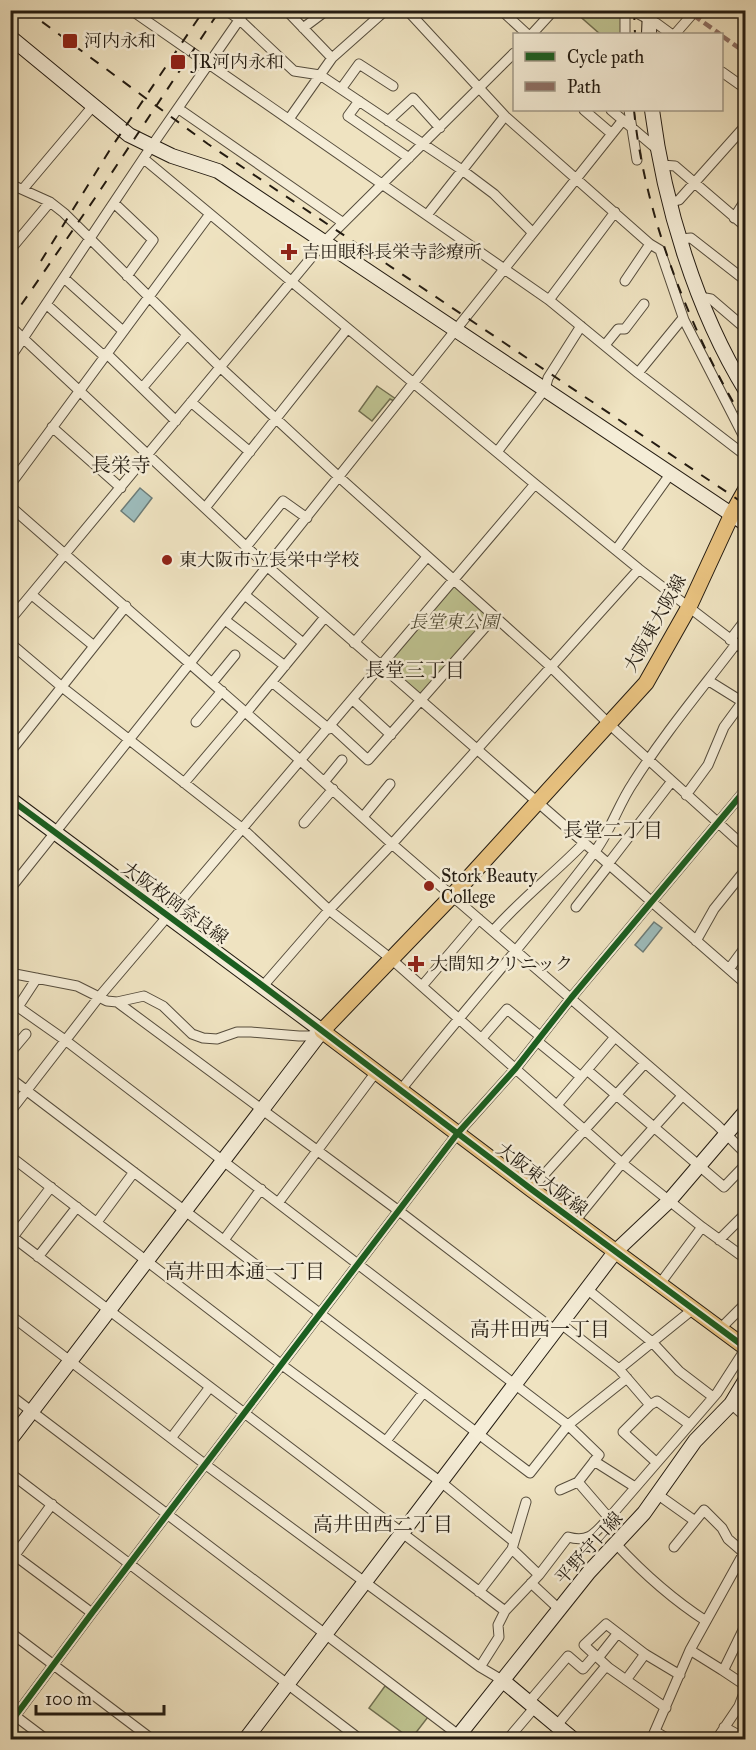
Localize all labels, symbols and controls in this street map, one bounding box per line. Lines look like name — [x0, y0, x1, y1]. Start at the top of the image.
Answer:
place label: 河内永和 — [84, 30, 156, 52]
marker: 河内永和 — [61, 32, 79, 50]
legend — [513, 33, 723, 111]
text: Cycle path — [567, 46, 644, 68]
place label: JR河内永和 — [190, 51, 284, 74]
marker: JR河内永和 — [169, 53, 187, 71]
text: Path — [567, 76, 601, 98]
place label: 吉田眼科長栄寺診療所 — [302, 241, 482, 263]
marker: 吉田眼科長栄寺診療所 — [280, 243, 298, 261]
district label: 長栄寺 — [91, 453, 151, 477]
place label: 東大阪市立長栄中学校 — [179, 549, 359, 571]
marker: 東大阪市立長栄中学校 — [160, 553, 174, 567]
street label: 大阪東大阪線 — [619, 570, 691, 676]
park label: 長堂東公園 — [409, 611, 502, 633]
district label: 長堂三丁目 — [365, 658, 465, 682]
district label: 長堂二丁目 — [563, 818, 663, 842]
street label: 大阪枚岡奈良線 — [118, 857, 232, 949]
place label: Stork Beauty College — [441, 865, 538, 909]
marker: Stork Beauty College — [422, 879, 436, 893]
place label: 大間知クリニック — [430, 953, 573, 975]
marker: 大間知クリニック — [407, 955, 425, 973]
street label: 大阪東大阪線 — [492, 1138, 592, 1220]
district label: 高井田本通一丁目 — [165, 1259, 325, 1283]
district label: 高井田西一丁目 — [470, 1317, 610, 1341]
street label: 平野守口線 — [551, 1507, 627, 1589]
district label: 高井田西二丁目 — [313, 1512, 453, 1536]
scale bar — [36, 1678, 164, 1716]
text: 100 m — [45, 1688, 92, 1710]

